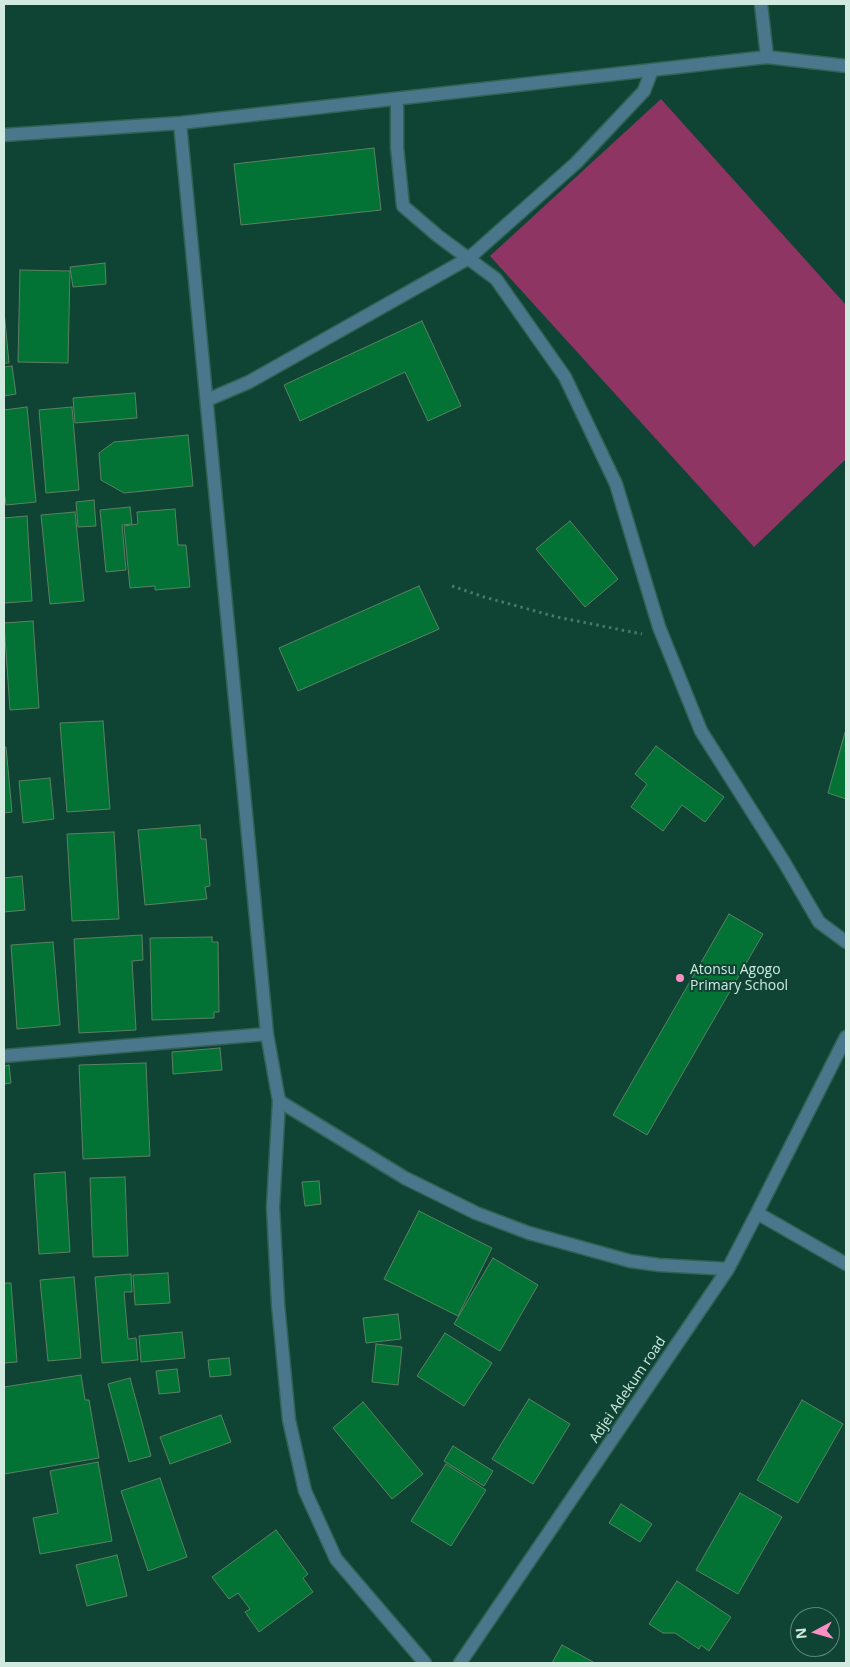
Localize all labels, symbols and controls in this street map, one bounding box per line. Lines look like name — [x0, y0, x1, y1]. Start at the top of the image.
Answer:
place label: Atonsu Agogo Primary School — [690, 962, 788, 994]
marker: Atonsu Agogo Primary School — [674, 972, 686, 984]
street label: Adjei Adekum road — [586, 1334, 670, 1446]
north arrow — [790, 1607, 840, 1657]
text: N — [791, 1627, 811, 1640]

